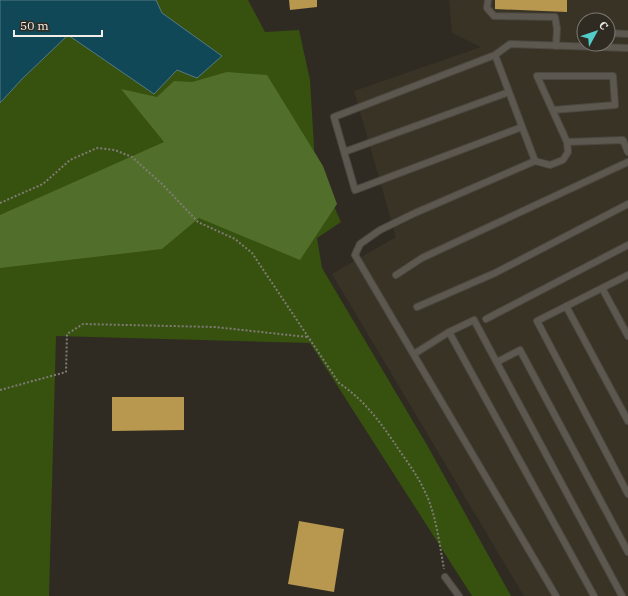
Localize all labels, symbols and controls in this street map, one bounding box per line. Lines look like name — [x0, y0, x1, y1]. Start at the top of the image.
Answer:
scale bar — [14, 12, 102, 38]
north arrow — [576, 12, 616, 52]
text: 50 m — [20, 18, 49, 33]
text: С — [596, 18, 611, 33]

